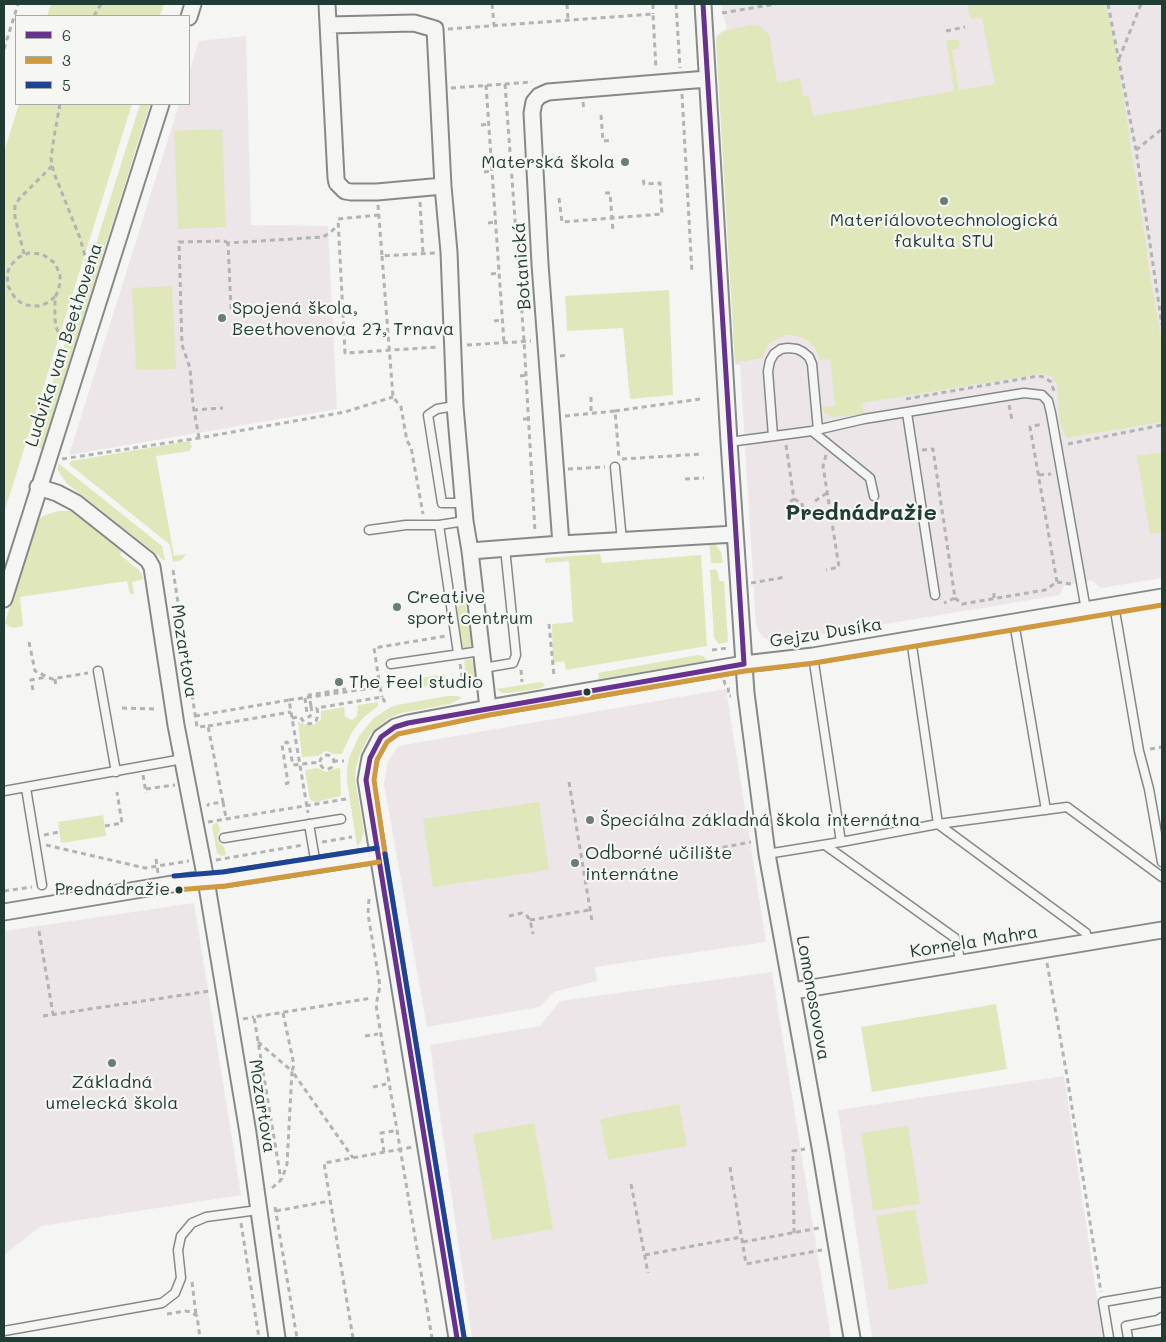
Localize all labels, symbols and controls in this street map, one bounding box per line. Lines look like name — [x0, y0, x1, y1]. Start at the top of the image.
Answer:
legend — [15, 15, 190, 105]
text: 6 — [62, 25, 71, 45]
text: 3 — [62, 50, 71, 70]
text: 5 — [62, 75, 71, 95]
place label: Materská škola — [481, 151, 615, 173]
marker: Materská škola — [619, 156, 631, 168]
marker: Materiálovotechnologická fakulta STU — [938, 195, 950, 207]
place label: Materiálovotechnologická fakulta STU — [830, 209, 1058, 252]
street label: Botanická — [508, 221, 536, 311]
street label: Ludvika van Beethovena — [21, 240, 107, 450]
place label: Spojená škola, Beethovenova 27, Trnava — [232, 297, 454, 340]
marker: Spojená škola, Beethovenova 27, Trnava — [216, 312, 228, 324]
district label: Prednádražie — [785, 500, 937, 526]
place label: Creative sport centrum — [407, 586, 533, 628]
marker: Creative sport centrum — [391, 601, 403, 613]
street label: Mozartova — [166, 603, 202, 699]
street label: Gejzu Dusíka — [768, 613, 884, 653]
place label: The Feel studio — [349, 671, 483, 693]
marker: The Feel studio — [333, 676, 345, 688]
unlabelled marker — [582, 687, 592, 697]
place label: Špeciálna základná škola internátna — [600, 809, 920, 831]
marker: Špeciálna základná škola internátna — [584, 814, 596, 826]
place label: Odborné učilište internátne — [585, 842, 732, 884]
marker: Odborné učilište internátne — [569, 857, 581, 869]
place label: Prednádražie — [55, 880, 170, 900]
marker: Prednádražie — [174, 885, 184, 895]
street label: Kornela Mahra — [909, 921, 1039, 963]
street label: Lomonosovova — [791, 934, 835, 1062]
marker: Základná umelecká škola — [106, 1057, 118, 1069]
street label: Mozartova — [244, 1058, 280, 1154]
place label: Základná umelecká škola — [46, 1071, 178, 1114]

